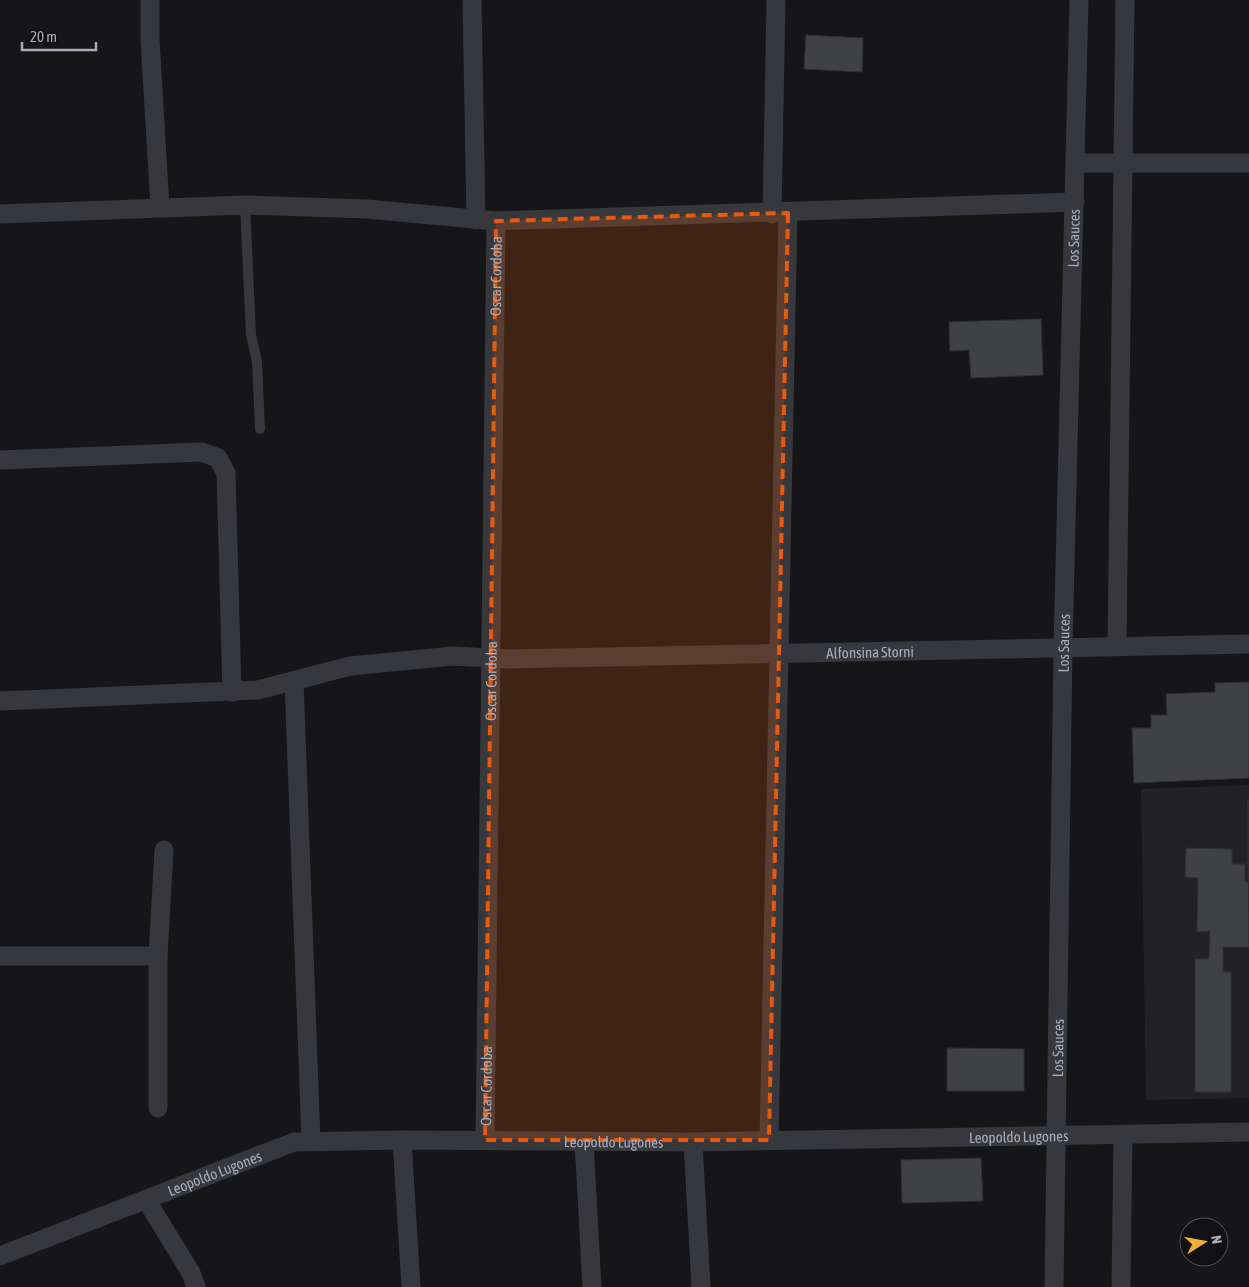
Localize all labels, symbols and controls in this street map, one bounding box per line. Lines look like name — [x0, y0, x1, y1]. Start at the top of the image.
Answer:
scale bar — [22, 20, 96, 52]
text: 20 m — [30, 28, 57, 45]
street label: Los Sauces — [1064, 209, 1082, 268]
street label: Oscar Cordoba — [486, 236, 504, 316]
street label: Los Sauces — [1054, 614, 1072, 672]
street label: Oscar Cordoba — [482, 641, 499, 721]
street label: Alfonsina Storni — [826, 642, 914, 661]
street label: Los Sauces — [1048, 1019, 1066, 1077]
street label: Oscar Cordoba — [477, 1046, 495, 1126]
street label: Leopoldo Lugones — [969, 1127, 1069, 1146]
street label: Leopoldo Lugones — [564, 1133, 663, 1150]
street label: Leopoldo Lugones — [165, 1147, 264, 1199]
north arrow — [1179, 1217, 1229, 1267]
text: N — [1208, 1234, 1225, 1245]

